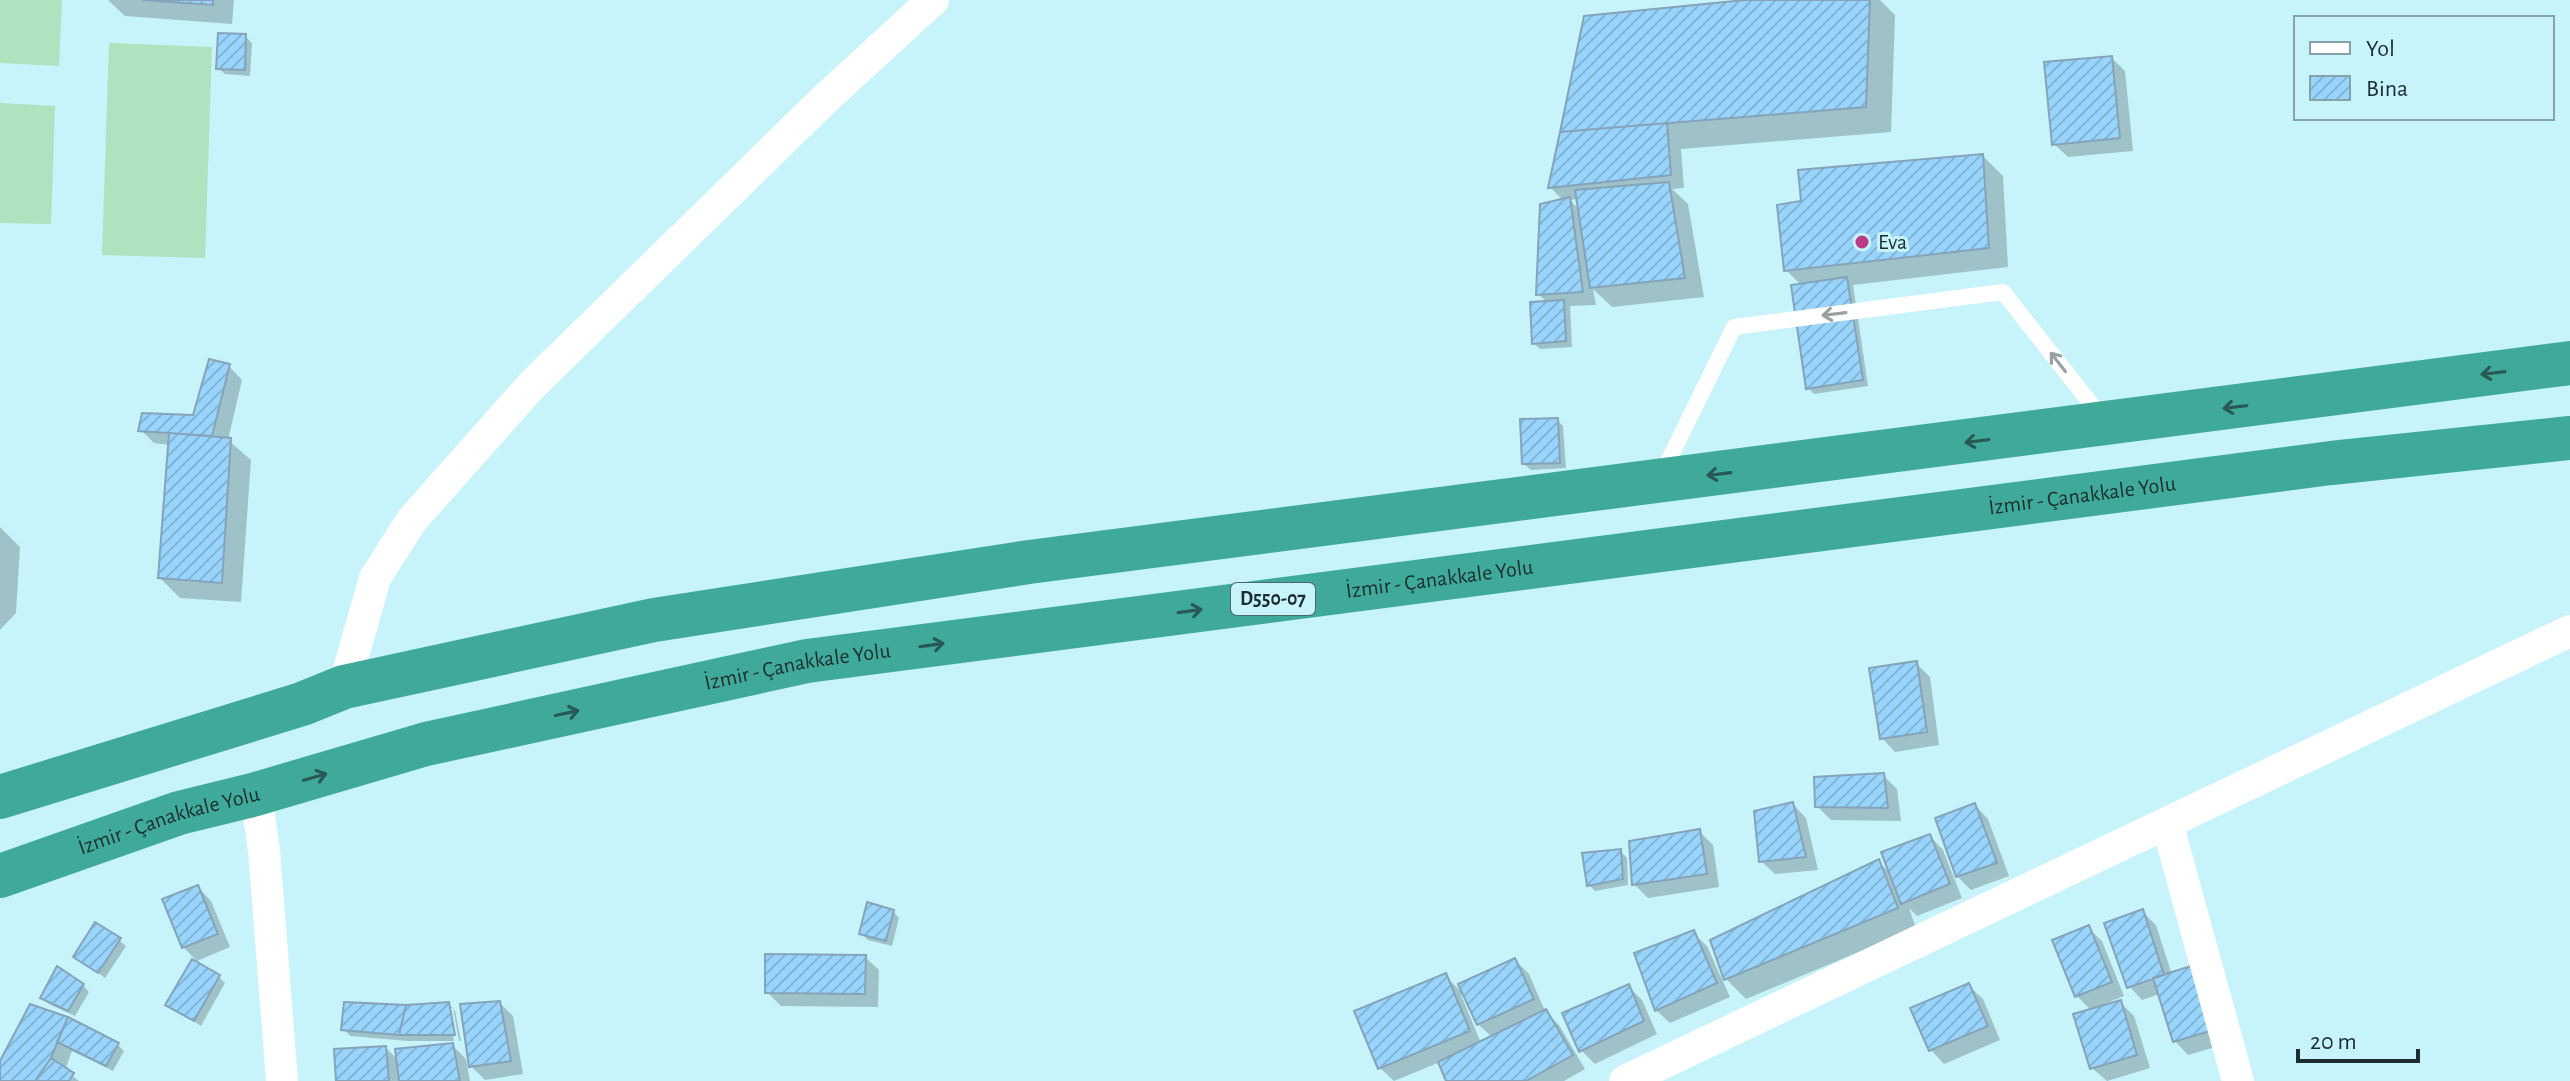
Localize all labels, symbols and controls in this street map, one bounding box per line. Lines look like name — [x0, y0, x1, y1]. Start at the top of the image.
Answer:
legend — [2294, 16, 2554, 120]
text: Yol — [2366, 37, 2395, 61]
text: Bina — [2366, 77, 2408, 101]
place label: Eva — [1878, 231, 1907, 253]
marker: Eva — [1853, 233, 1871, 251]
one-way arrow — [1821, 307, 1847, 322]
one-way arrow — [2050, 352, 2067, 373]
one-way arrow — [2480, 366, 2507, 381]
one-way arrow — [2223, 400, 2248, 415]
one-way arrow — [1964, 433, 1991, 448]
one-way arrow — [1706, 467, 1733, 482]
street label: İzmir - Çanakkale Yolu — [1987, 472, 2177, 518]
street label: İzmir - Çanakkale Yolu — [1344, 556, 1534, 602]
road number: D550-07 — [1231, 583, 1315, 615]
one-way arrow — [1176, 603, 1202, 618]
one-way arrow — [918, 637, 945, 652]
street label: İzmir - Çanakkale Yolu — [702, 639, 892, 694]
one-way arrow — [553, 705, 579, 720]
one-way arrow — [301, 769, 327, 784]
street label: İzmir - Çanakkale Yolu — [75, 783, 262, 859]
scale bar — [2298, 1013, 2418, 1063]
text: 20 m — [2310, 1030, 2357, 1054]

